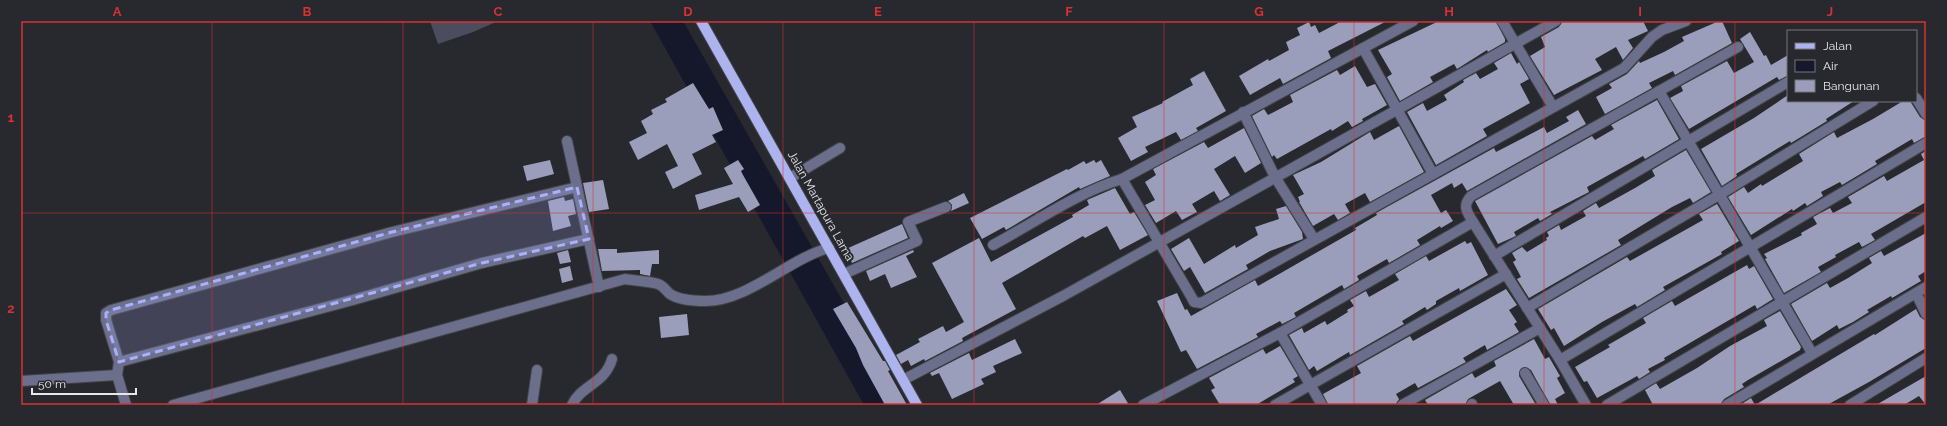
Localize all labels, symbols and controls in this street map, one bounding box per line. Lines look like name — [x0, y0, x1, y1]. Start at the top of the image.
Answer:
text: A — [113, 4, 122, 19]
text: B — [303, 4, 312, 19]
text: C — [494, 4, 503, 19]
text: D — [683, 4, 693, 19]
text: E — [874, 4, 882, 19]
text: F — [1065, 4, 1073, 19]
text: G — [1254, 4, 1264, 19]
text: H — [1444, 4, 1454, 19]
text: I — [1638, 4, 1642, 19]
text: J — [1827, 4, 1833, 19]
legend — [1787, 30, 1917, 102]
text: Jalan — [1823, 39, 1852, 53]
text: Air — [1823, 59, 1839, 73]
text: Bangunan — [1823, 79, 1880, 93]
text: 1 — [8, 110, 15, 125]
street label: Jalan Martapura Lama — [785, 149, 857, 263]
text: 2 — [7, 301, 15, 316]
scale bar — [32, 370, 136, 396]
text: 50 m — [38, 377, 66, 391]

